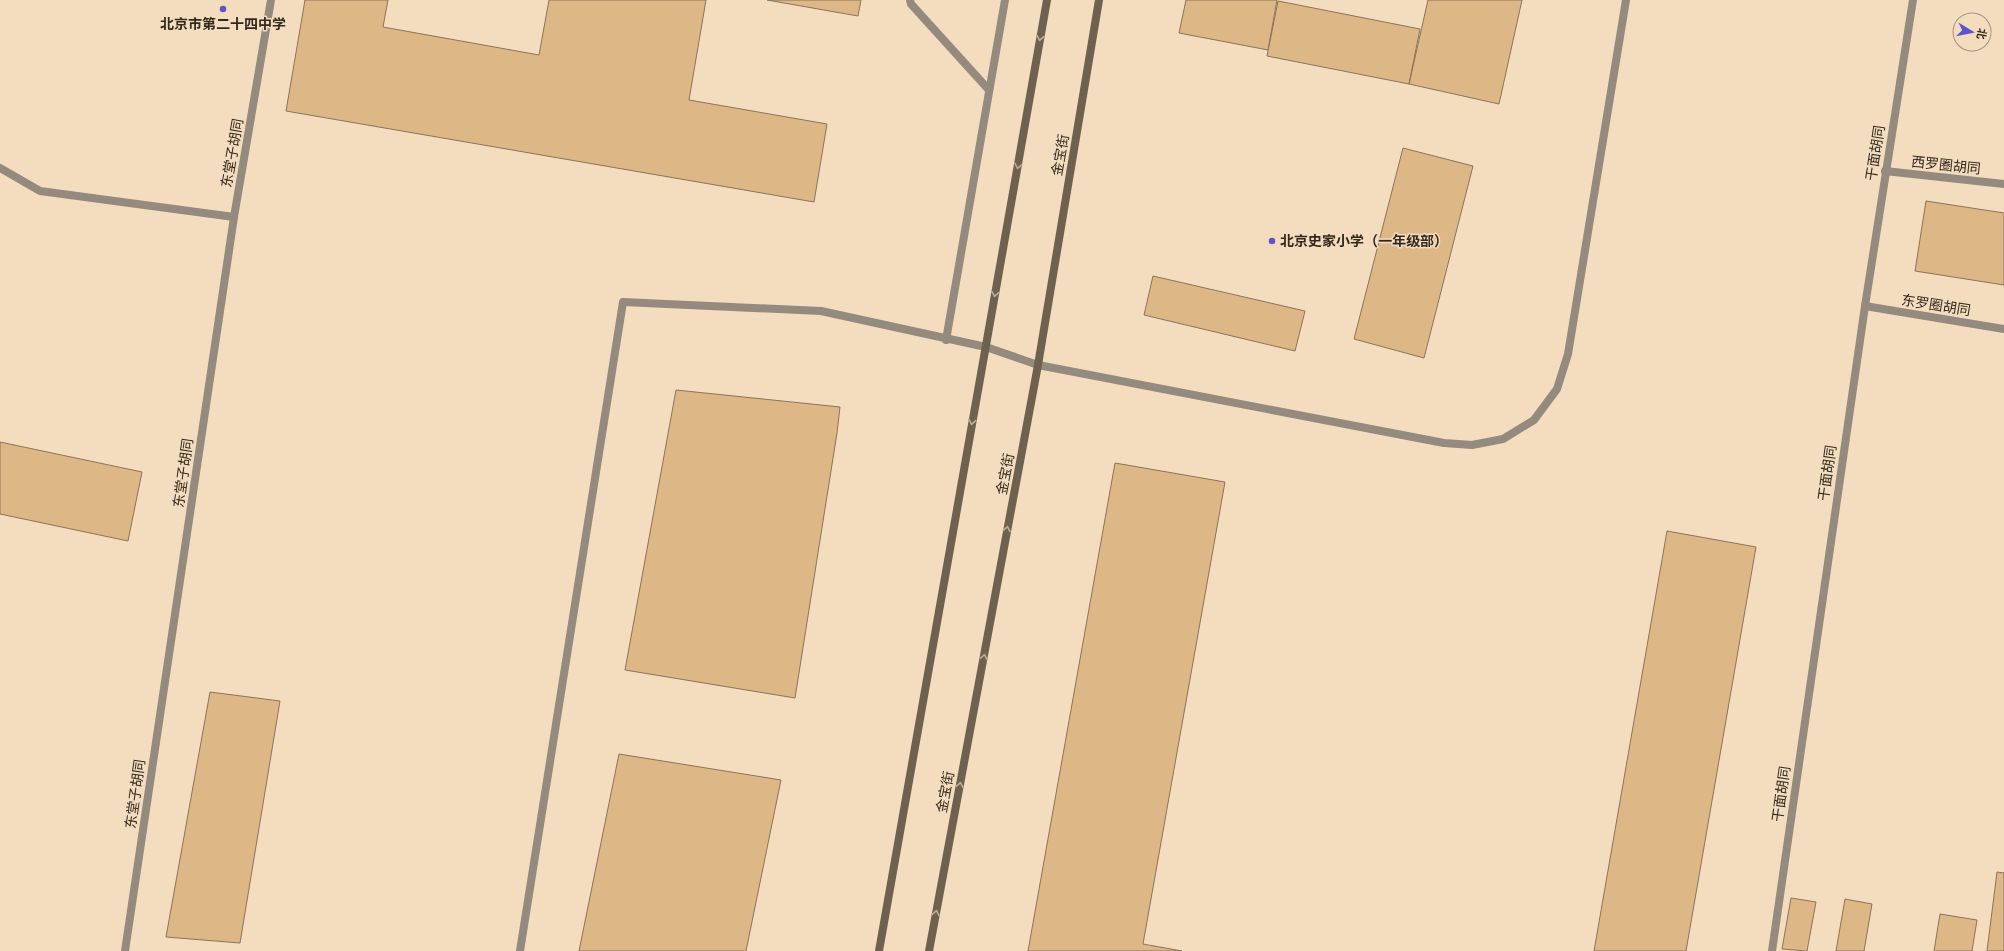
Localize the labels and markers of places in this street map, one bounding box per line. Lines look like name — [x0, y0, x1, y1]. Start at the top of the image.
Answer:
marker: 北京市第二十四中学 — [218, 4, 228, 14]
place label: 北京市第二十四中学 — [160, 16, 286, 32]
place label: 北京史家小学（一年级部） — [1280, 233, 1448, 249]
marker: 北京史家小学（一年级部） — [1267, 236, 1277, 246]

